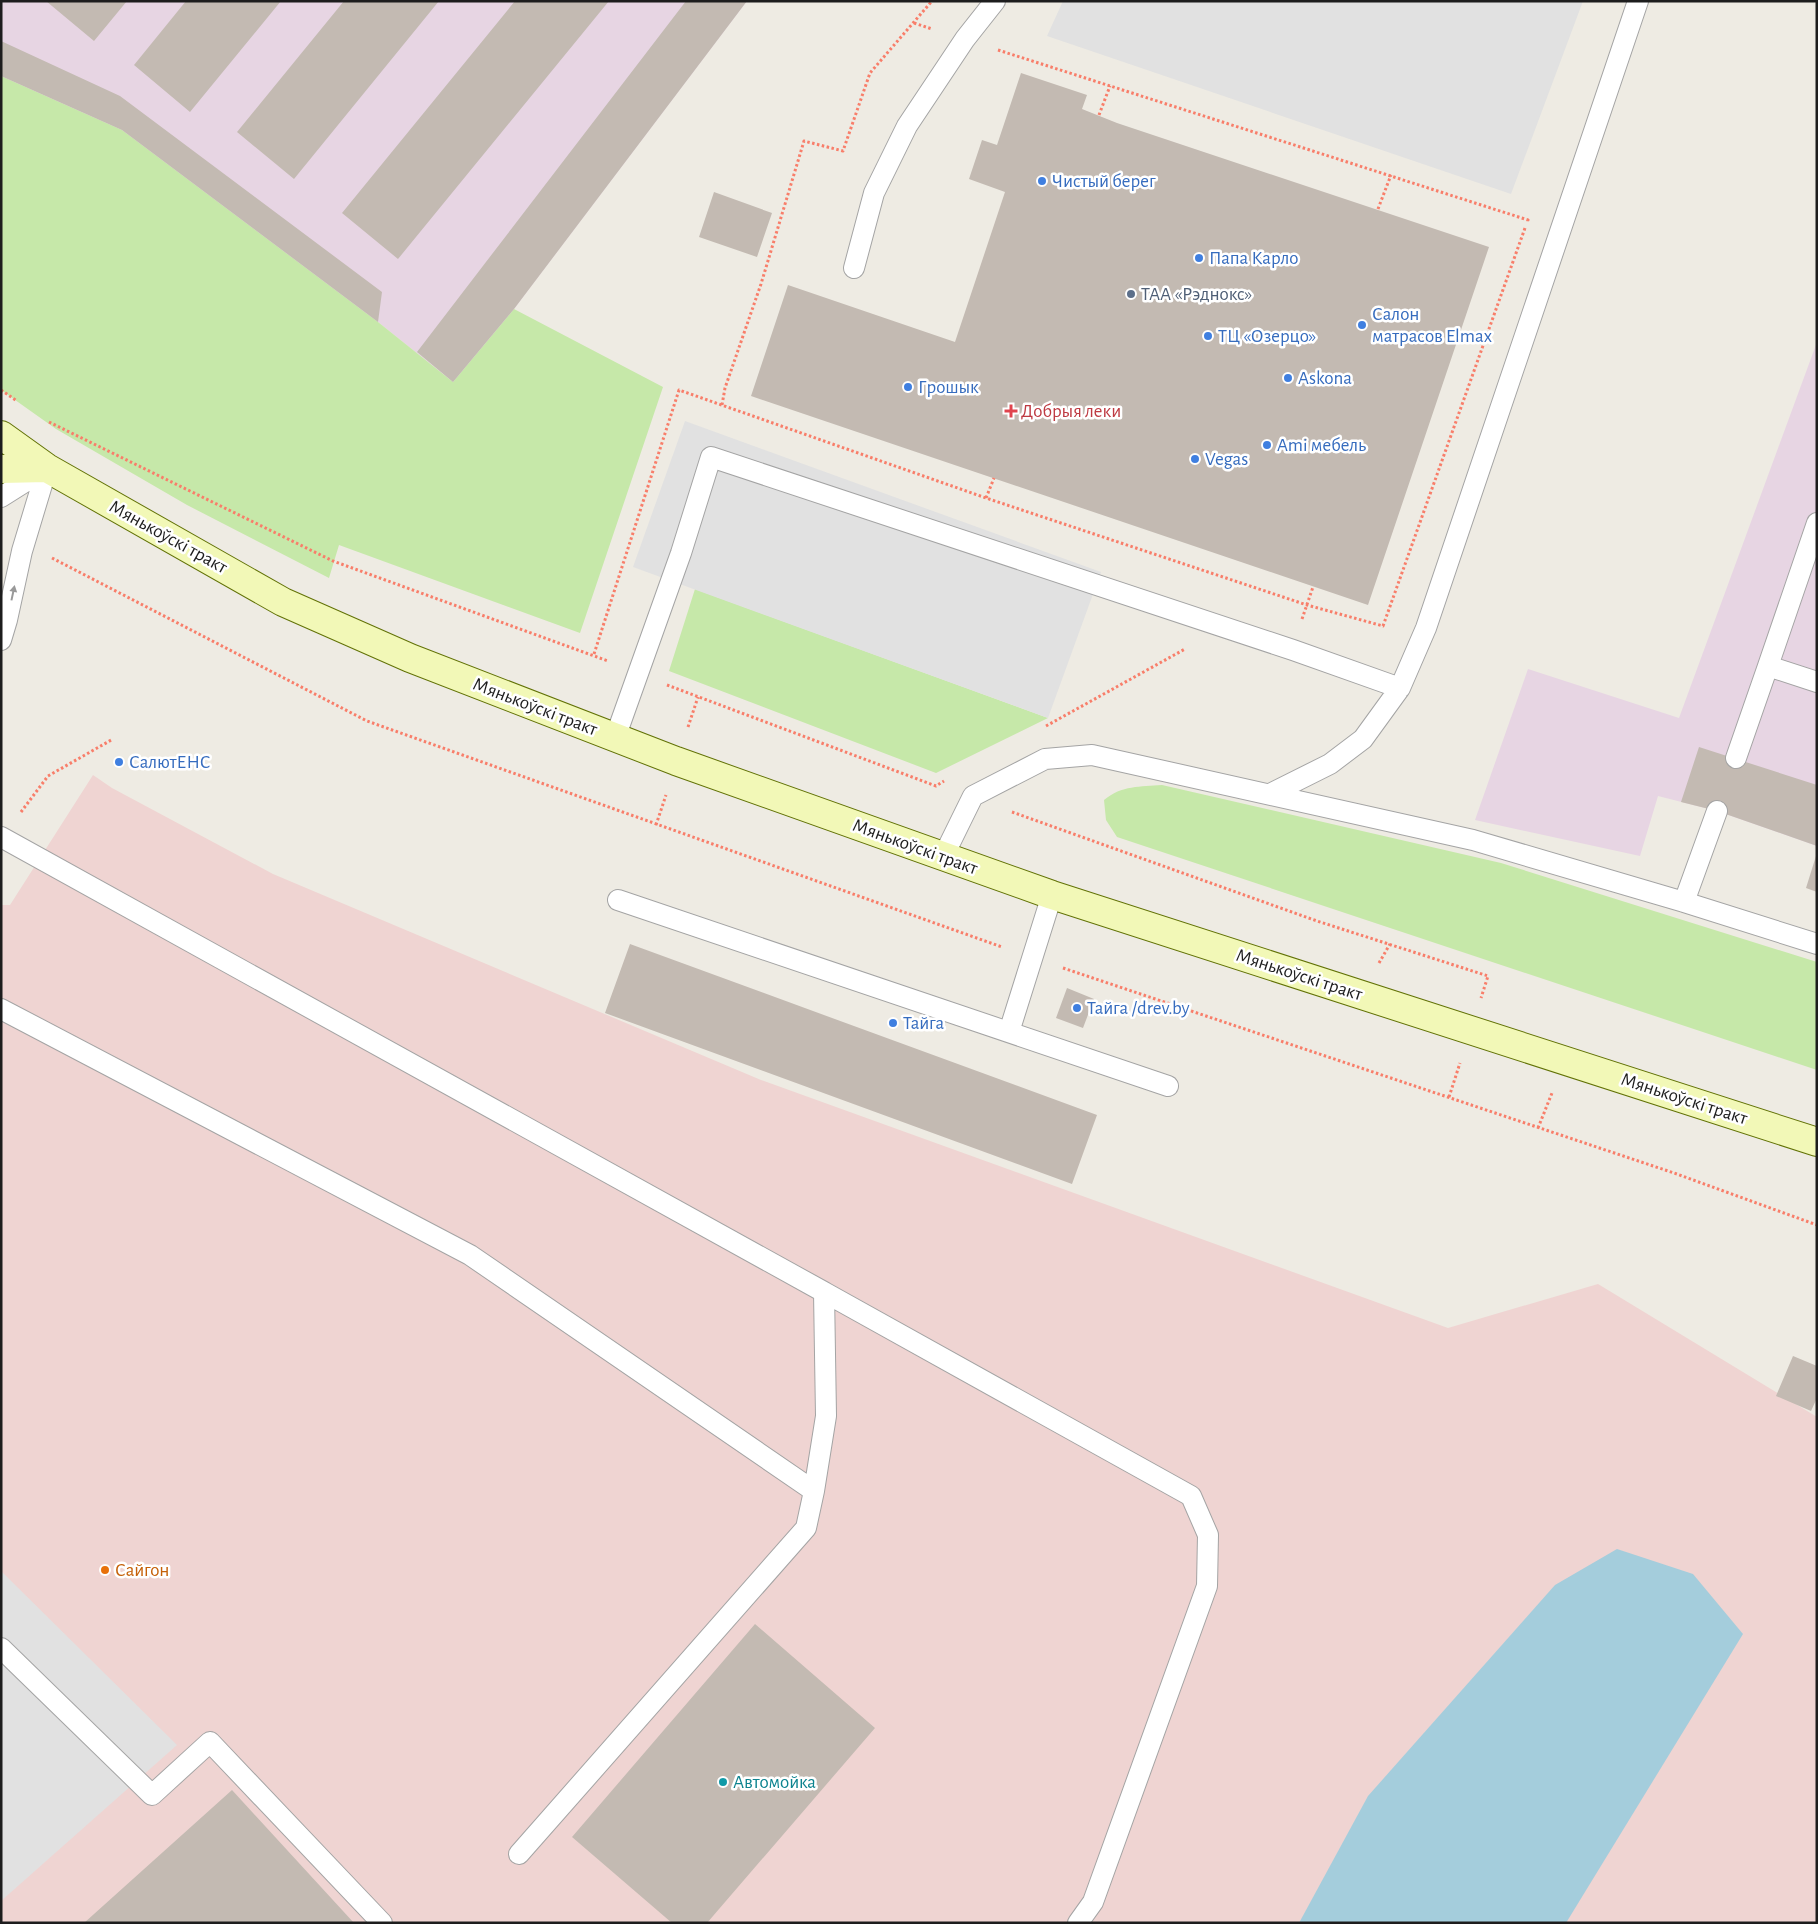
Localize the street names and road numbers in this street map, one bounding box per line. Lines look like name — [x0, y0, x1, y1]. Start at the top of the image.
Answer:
street label: Мянькоўскі тракт — [106, 497, 230, 577]
street label: Мянькоўскі тракт — [470, 675, 600, 740]
street label: Мянькоўскі тракт — [850, 816, 980, 878]
street label: Мянькоўскі тракт — [1233, 946, 1365, 1004]
street label: Мянькоўскі тракт — [1618, 1070, 1750, 1128]

